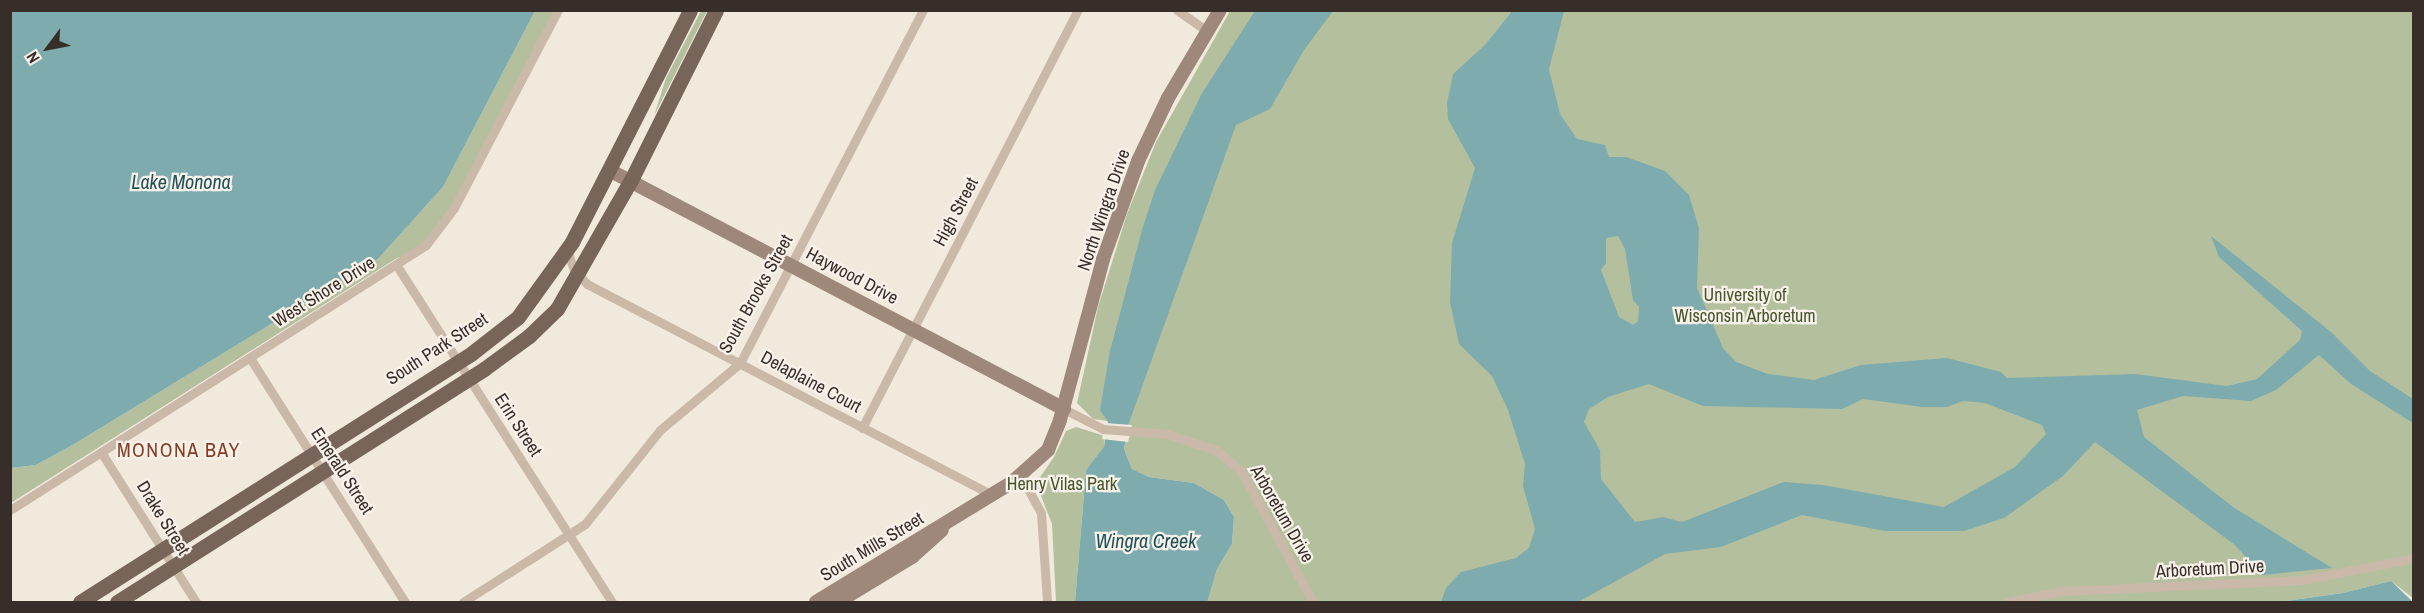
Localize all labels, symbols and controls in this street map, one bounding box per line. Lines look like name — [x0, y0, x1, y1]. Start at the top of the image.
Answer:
north arrow — [18, 18, 78, 78]
text: N — [21, 48, 45, 67]
street label: North Wingra Drive — [1073, 146, 1135, 274]
water label: Lake Monona — [131, 169, 231, 193]
street label: High Street — [929, 174, 983, 250]
street label: South Brooks Street — [715, 231, 797, 357]
street label: Haywood Drive — [802, 243, 902, 309]
street label: West Shore Drive — [269, 252, 379, 332]
park label: University of Wisconsin Arboretum — [1674, 285, 1816, 328]
street label: South Park Street — [382, 308, 492, 390]
street label: Delaplaine Court — [757, 346, 865, 418]
street label: Erin Street — [490, 390, 546, 460]
street label: Emerald Street — [306, 424, 378, 518]
district label: MONONA BAY — [117, 437, 241, 461]
street label: Arboretum Drive — [1246, 462, 1318, 566]
park label: Henry Vilas Park — [1007, 473, 1117, 495]
street label: Drake Street — [132, 477, 194, 559]
street label: South Mills Street — [817, 508, 927, 586]
water label: Wingra Creek — [1096, 528, 1196, 552]
street label: Arboretum Drive — [2155, 555, 2265, 583]

